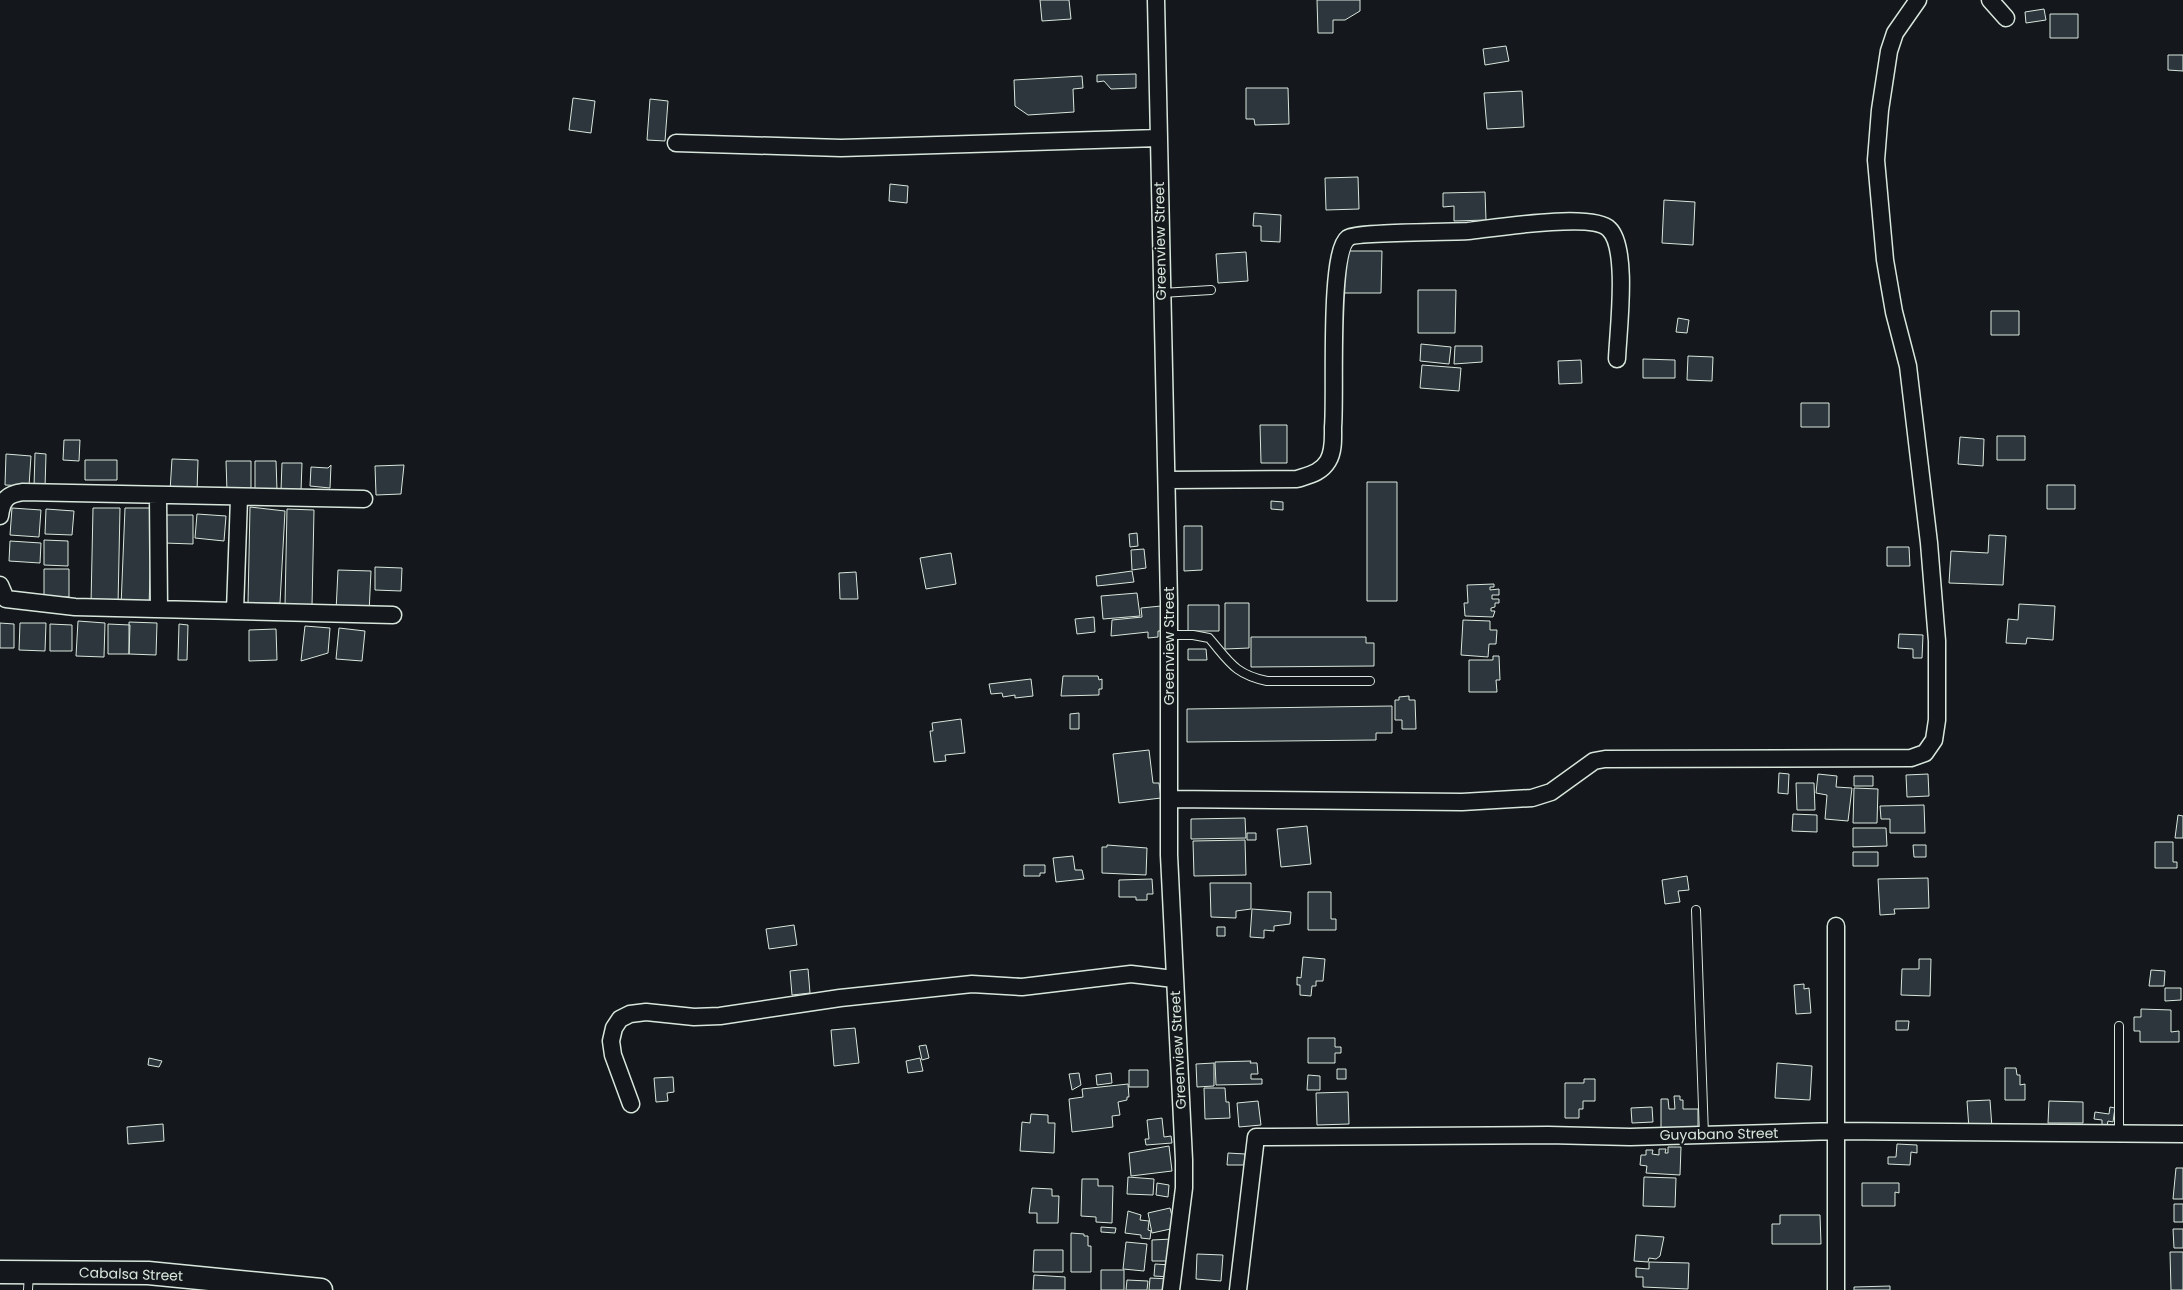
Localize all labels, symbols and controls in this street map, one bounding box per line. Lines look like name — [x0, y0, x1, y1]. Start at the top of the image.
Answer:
street label: Greenview Street — [1149, 182, 1171, 300]
street label: Greenview Street — [1159, 587, 1179, 705]
street label: Greenview Street — [1165, 990, 1191, 1110]
street label: Guyabano Street — [1659, 1123, 1779, 1145]
street label: Cabalsa Street — [79, 1262, 183, 1286]

